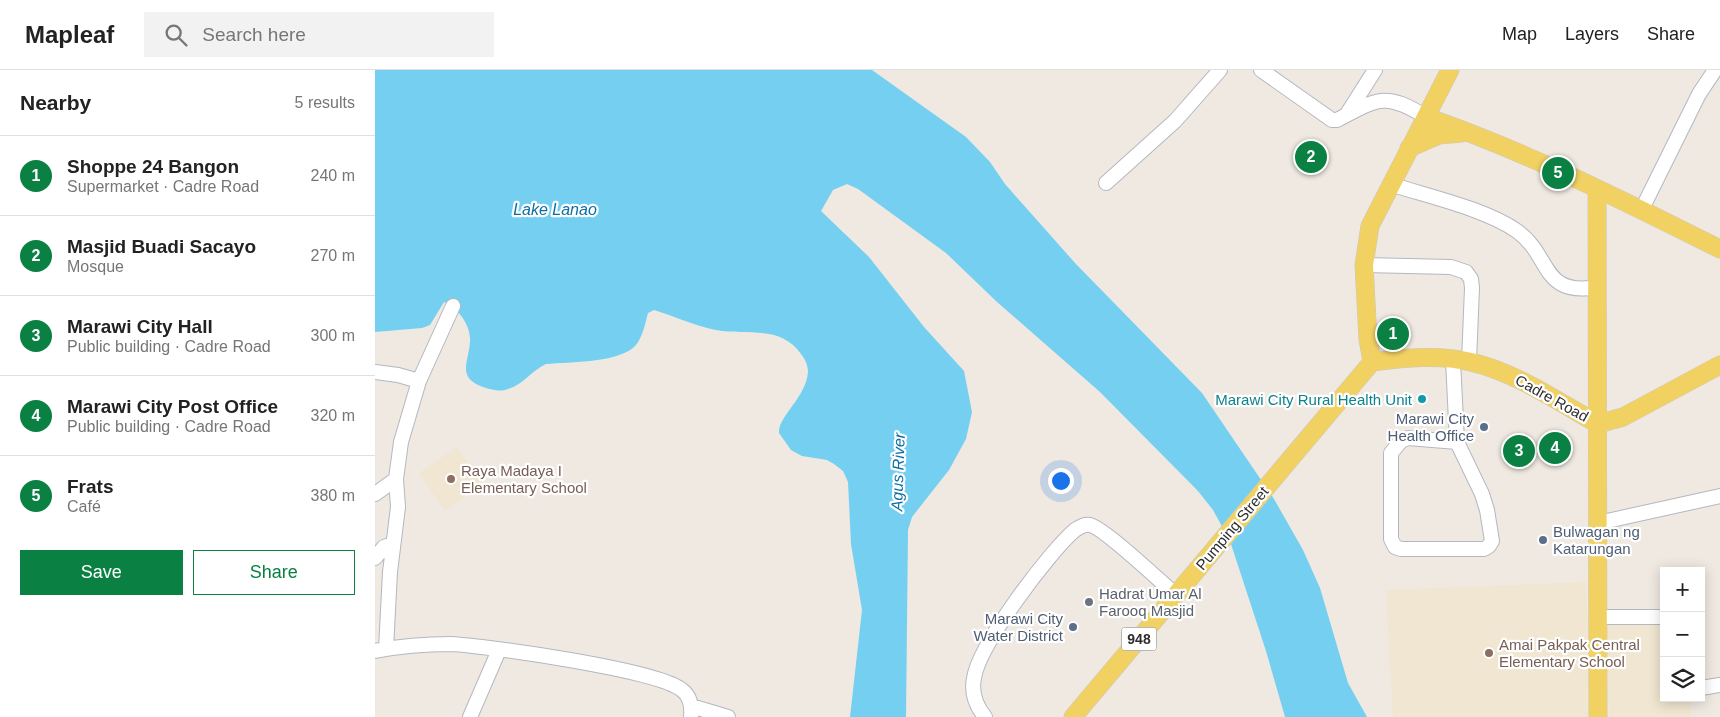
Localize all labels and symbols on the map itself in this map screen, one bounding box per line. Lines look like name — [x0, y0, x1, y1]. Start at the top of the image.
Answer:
pin: 2 — [1295, 138, 1327, 176]
pin: 5 — [1542, 154, 1574, 192]
water label: Lake Lanao — [513, 201, 597, 218]
pin: 1 — [1377, 315, 1409, 353]
street label: Cadre Road — [1513, 371, 1591, 425]
place label: Marawi City Rural Health Unit — [1215, 391, 1413, 408]
marker: Marawi City Rural Health Unit — [1416, 393, 1428, 405]
place label: Marawi City Health Office — [1388, 410, 1474, 444]
marker: Marawi City Health Office — [1478, 421, 1490, 433]
pin: 4 — [1539, 429, 1571, 467]
water label: Agus River — [888, 432, 908, 512]
pin: 3 — [1503, 432, 1535, 470]
place label: Raya Madaya I Elementary School — [461, 462, 587, 496]
your location — [1048, 468, 1074, 494]
marker: Raya Madaya I Elementary School — [445, 473, 457, 485]
street label: Pumping Street — [1192, 482, 1272, 573]
place label: Bulwagan ng Katarungan — [1553, 523, 1640, 557]
marker: Bulwagan ng Katarungan — [1537, 534, 1549, 546]
place label: Hadrat Umar Al Farooq Masjid — [1099, 585, 1202, 619]
marker: Hadrat Umar Al Farooq Masjid — [1083, 596, 1095, 608]
place label: Marawi City Water District — [974, 610, 1064, 644]
marker: Marawi City Water District — [1067, 621, 1079, 633]
road number: 948 — [1121, 628, 1157, 650]
place label: Amai Pakpak Central Elementary School — [1499, 636, 1640, 670]
marker: Amai Pakpak Central Elementary School — [1483, 647, 1495, 659]

